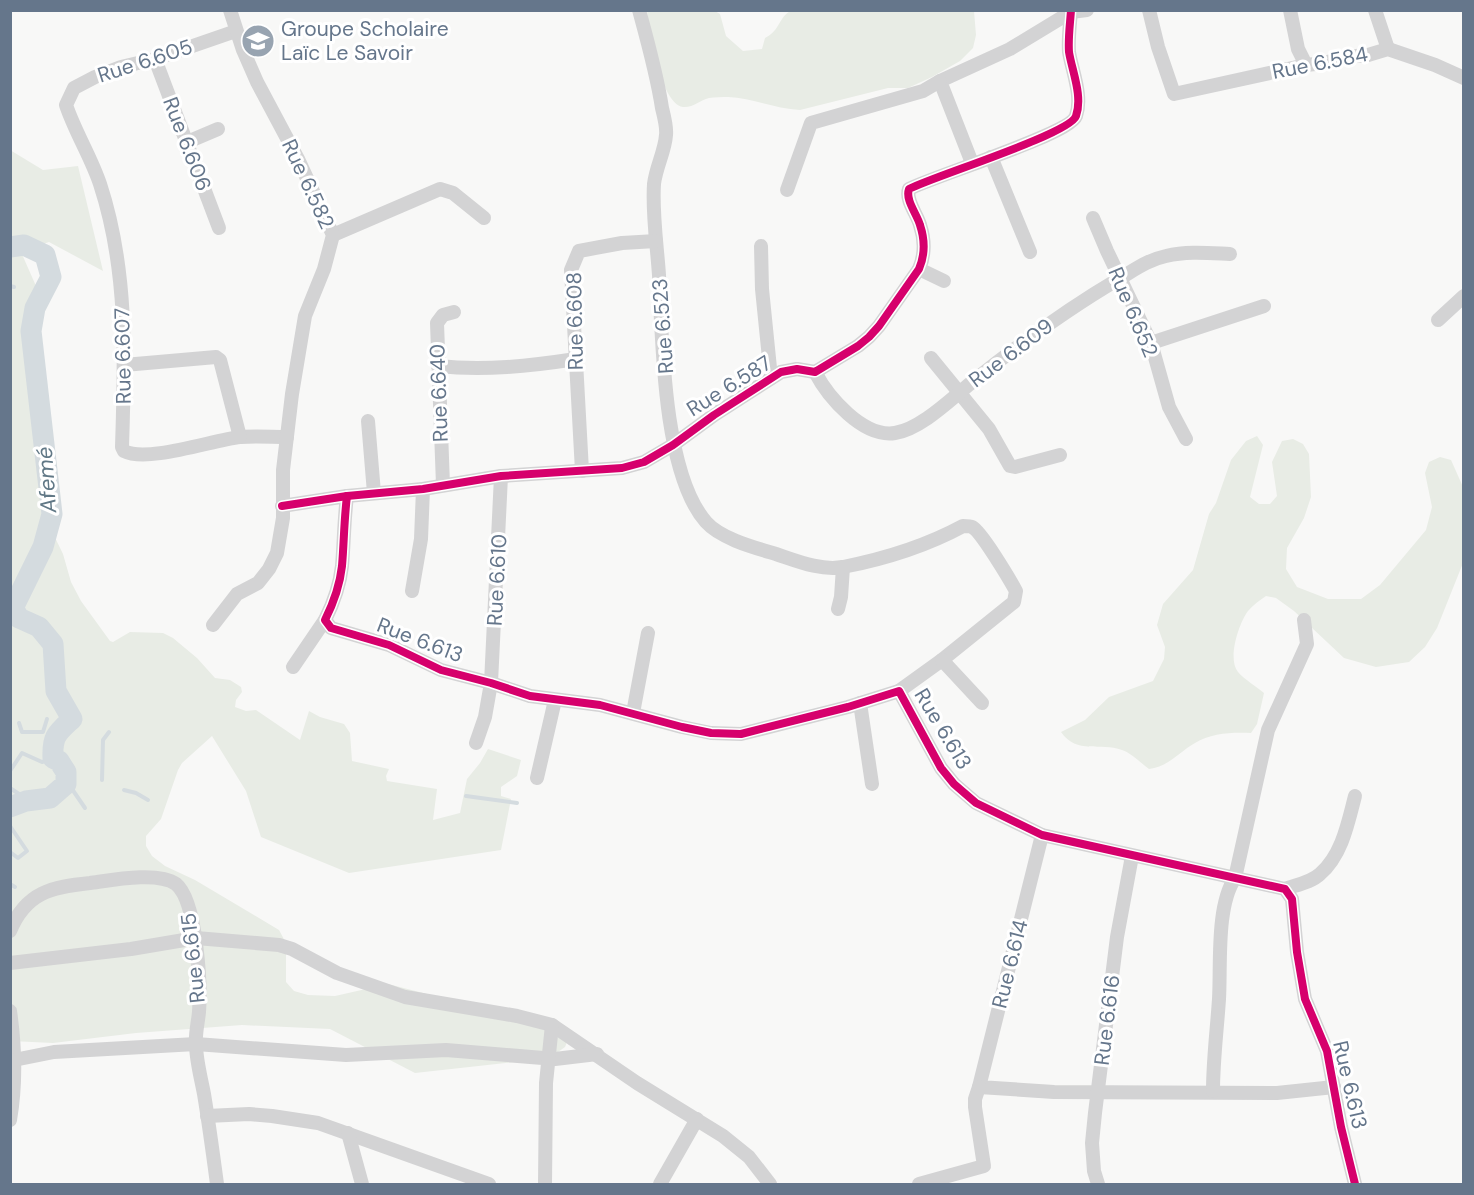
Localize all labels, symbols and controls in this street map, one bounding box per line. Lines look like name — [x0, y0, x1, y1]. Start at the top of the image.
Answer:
place label: Groupe Scholaire Laïc Le Savoir — [281, 15, 449, 67]
school or university icon: Groupe Scholaire Laïc Le Savoir — [240, 23, 276, 59]
street label: Rue 6.605 — [94, 32, 196, 90]
street label: Rue 6.584 — [1270, 40, 1370, 86]
street label: Rue 6.606 — [156, 93, 218, 195]
street label: Rue 6.582 — [275, 135, 341, 233]
street label: Rue 6.652 — [1102, 263, 1164, 361]
street label: Rue 6.608 — [560, 272, 590, 370]
street label: Rue 6.523 — [646, 277, 680, 375]
street label: Rue 6.607 — [108, 308, 138, 404]
street label: Rue 6.609 — [963, 312, 1059, 394]
street label: Rue 6.640 — [423, 343, 455, 443]
street label: Rue 6.587 — [681, 349, 777, 423]
water label: Afemé — [30, 446, 63, 515]
street label: Rue 6.610 — [481, 533, 513, 627]
street label: Rue 6.613 — [373, 611, 467, 669]
street label: Rue 6.613 — [908, 683, 978, 775]
street label: Rue 6.615 — [174, 912, 212, 1004]
street label: Rue 6.614 — [985, 917, 1035, 1011]
street label: Rue 6.616 — [1088, 973, 1126, 1067]
street label: Rue 6.613 — [1326, 1038, 1374, 1132]

